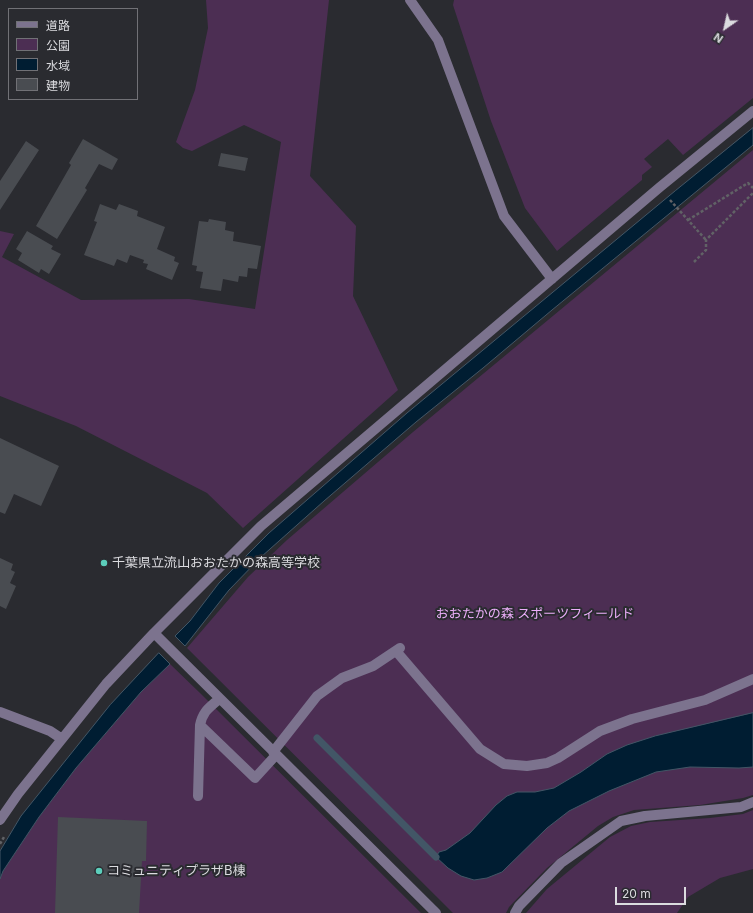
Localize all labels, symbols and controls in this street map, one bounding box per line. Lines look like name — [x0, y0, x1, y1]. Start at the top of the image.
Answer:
legend — [8, 8, 138, 100]
north arrow — [705, 8, 745, 48]
text: 道路 — [46, 18, 70, 33]
text: N — [711, 30, 726, 46]
text: 公園 — [46, 38, 70, 53]
text: 水域 — [46, 58, 70, 73]
text: 建物 — [46, 78, 70, 93]
place label: 千葉県立流山おおたかの森高等学校 — [112, 555, 320, 571]
marker: 千葉県立流山おおたかの森高等学校 — [99, 558, 109, 568]
park label: おおたかの森 スポーツフィールド — [436, 606, 634, 622]
place label: コミュニティプラザB棟 — [107, 863, 246, 879]
marker: コミュニティプラザB棟 — [94, 866, 104, 876]
scale bar — [617, 879, 688, 905]
text: 20 m — [622, 886, 651, 901]

